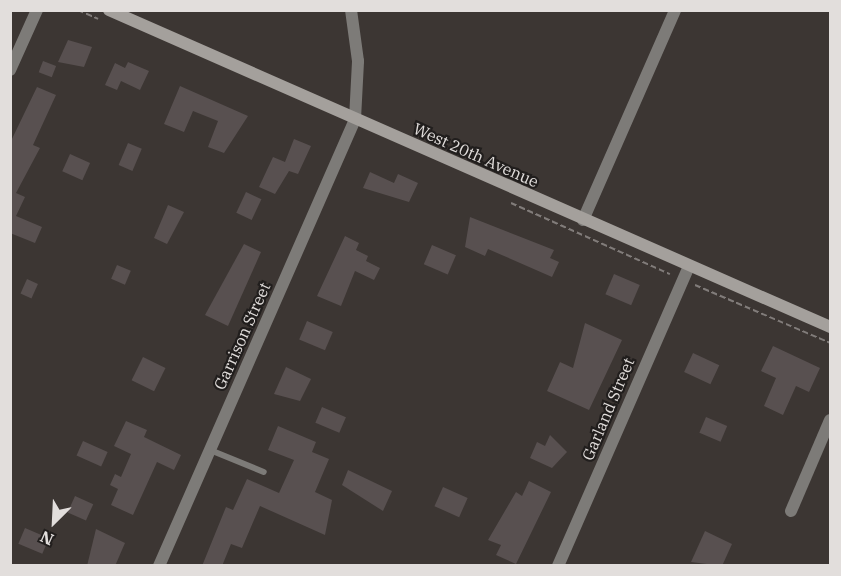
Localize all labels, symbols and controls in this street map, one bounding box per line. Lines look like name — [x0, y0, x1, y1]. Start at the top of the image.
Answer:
street label: West 20th Avenue — [410, 119, 542, 191]
street label: Garrison Street — [210, 279, 274, 393]
street label: Garland Street — [578, 355, 638, 463]
north arrow — [24, 492, 84, 552]
text: N — [37, 527, 57, 550]

